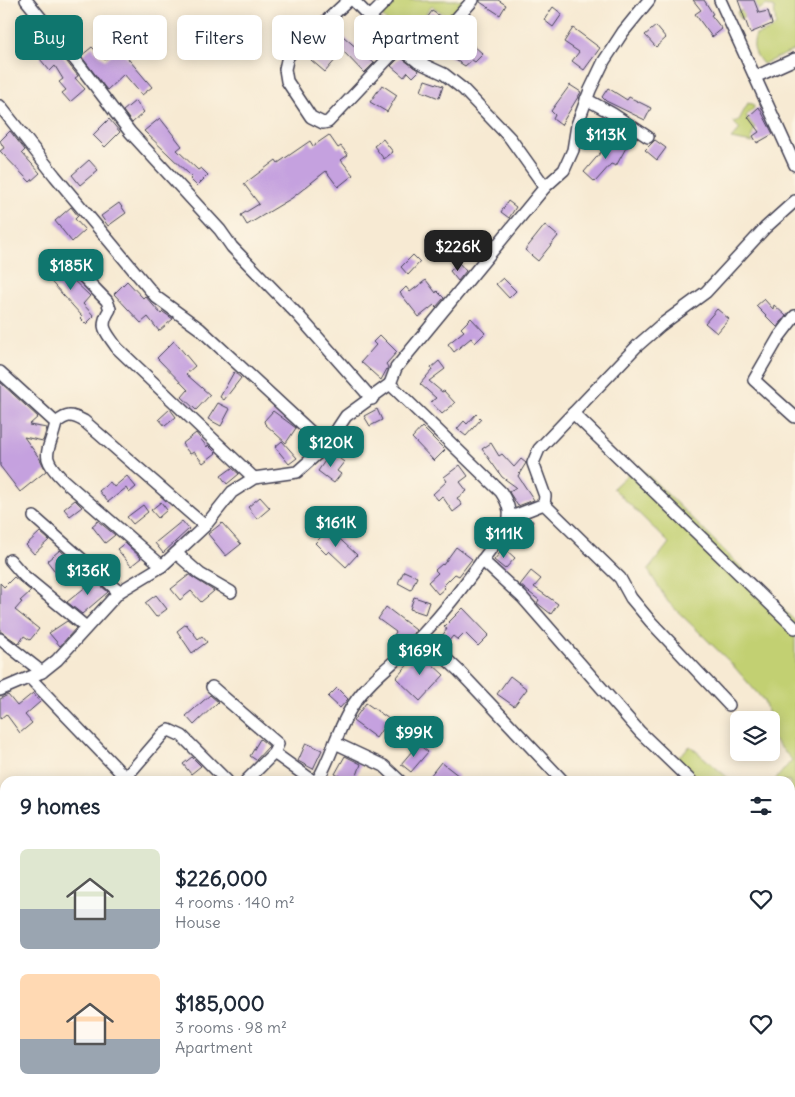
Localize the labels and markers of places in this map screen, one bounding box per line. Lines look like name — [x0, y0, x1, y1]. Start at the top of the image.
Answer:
pin: $113K — [571, 118, 641, 160]
pin: $226K — [423, 230, 493, 272]
pin: $185K — [36, 248, 106, 291]
pin: $120K — [296, 426, 366, 468]
pin: $161K — [301, 506, 371, 548]
pin: $111K — [469, 516, 539, 559]
pin: $136K — [53, 554, 123, 596]
pin: $169K — [385, 634, 455, 676]
pin: $99K — [384, 716, 444, 758]

